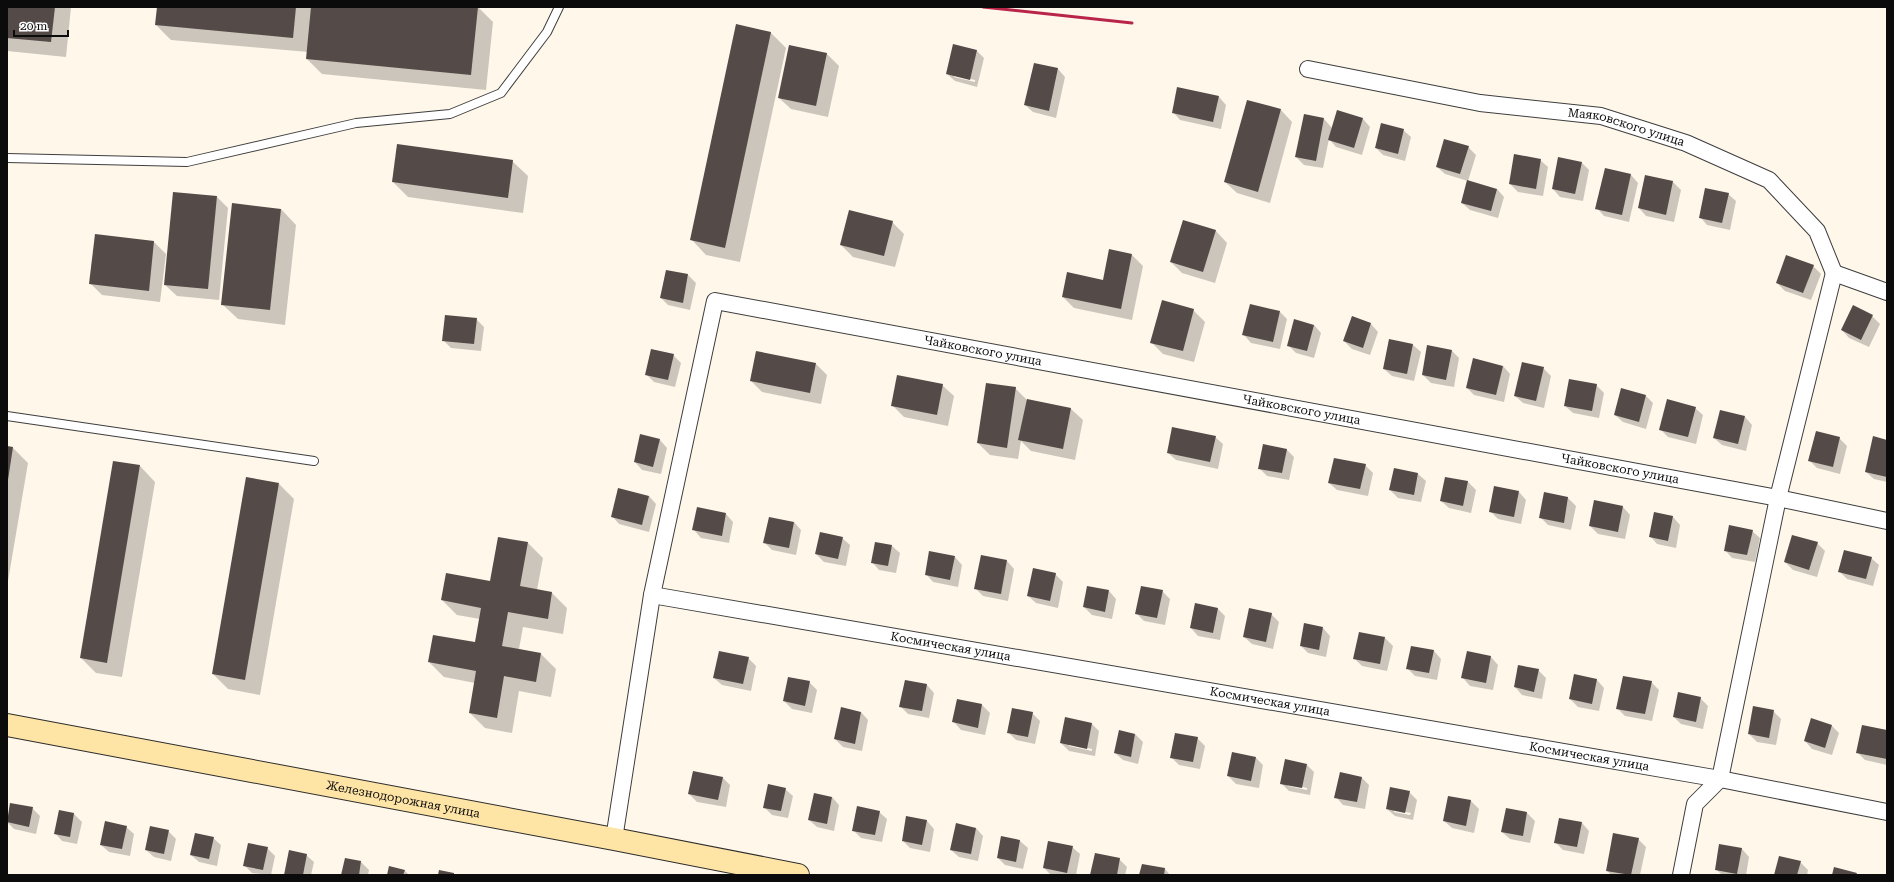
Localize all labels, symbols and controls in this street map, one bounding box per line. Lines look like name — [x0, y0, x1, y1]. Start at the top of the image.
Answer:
scale bar — [14, 12, 68, 38]
text: 20 m — [20, 19, 47, 33]
street label: Маяковского улица — [1567, 105, 1687, 149]
street label: Чайковского улица — [923, 333, 1043, 369]
street label: Чайковского улица — [1241, 392, 1362, 428]
street label: Чайковского улица — [1560, 451, 1681, 487]
street label: Космическая улица — [890, 629, 1012, 664]
street label: Космическая улица — [1209, 684, 1331, 719]
street label: Космическая улица — [1528, 739, 1651, 774]
street label: Железнодорожная улица — [325, 778, 482, 821]

